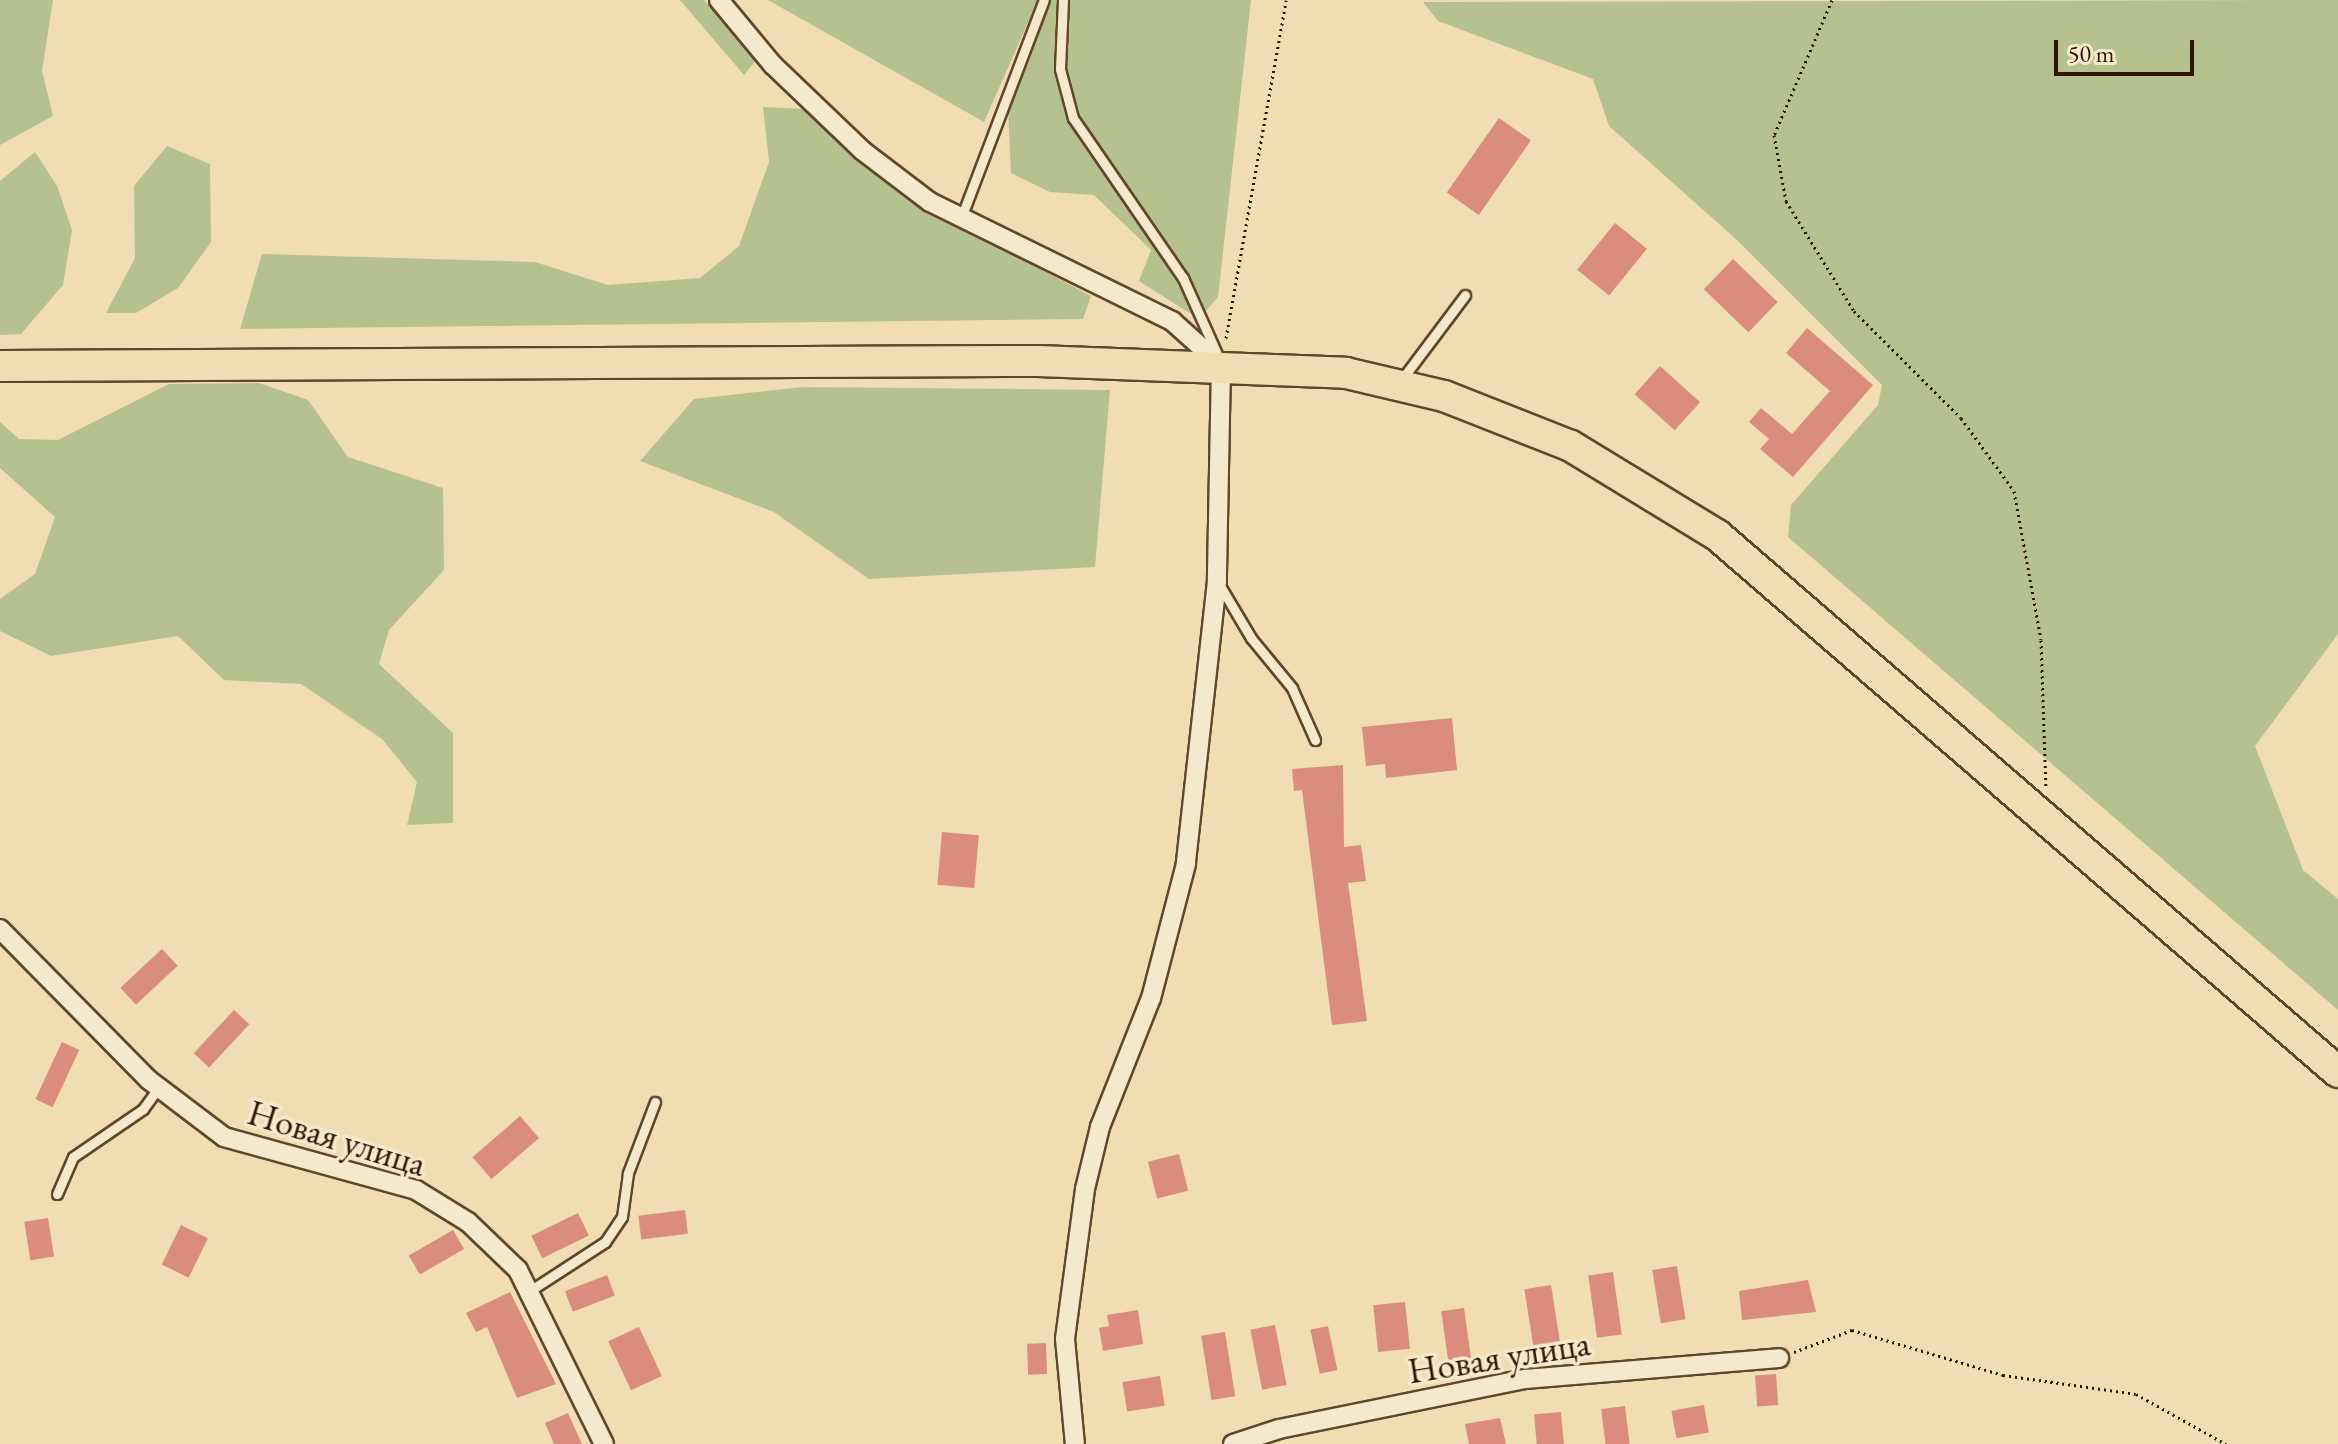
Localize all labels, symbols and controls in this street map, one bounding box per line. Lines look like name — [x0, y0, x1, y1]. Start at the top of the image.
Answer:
scale bar — [2058, 24, 2198, 74]
text: 50 m — [2068, 38, 2115, 69]
street label: Новая улица — [243, 1090, 431, 1186]
street label: Новая улица — [1405, 1321, 1593, 1393]

